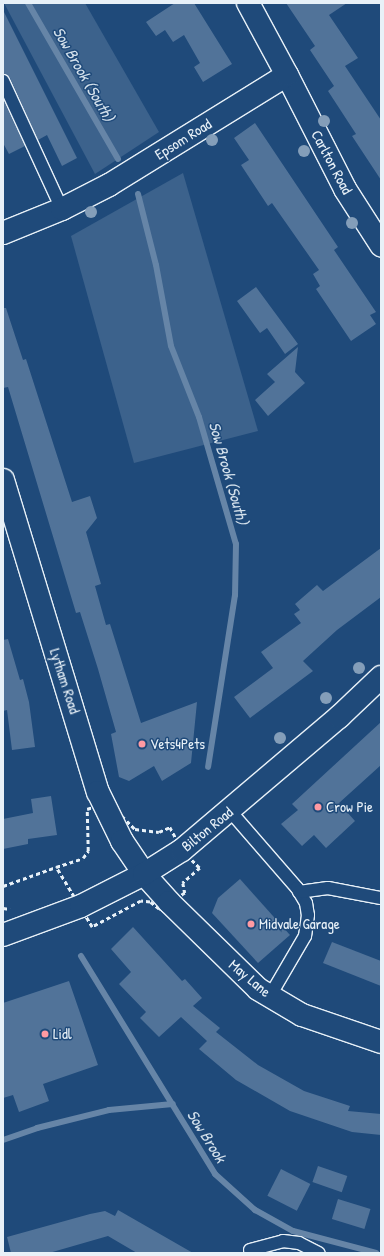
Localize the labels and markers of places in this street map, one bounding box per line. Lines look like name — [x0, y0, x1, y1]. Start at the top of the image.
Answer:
place label: Vets4Pets — [150, 735, 205, 753]
marker: Vets4Pets — [137, 739, 147, 749]
place label: Crow Pie — [326, 798, 373, 816]
marker: Crow Pie — [313, 802, 323, 812]
place label: Midvale Garage — [259, 915, 340, 933]
marker: Midvale Garage — [246, 919, 256, 929]
place label: Lidl — [53, 1025, 72, 1043]
marker: Lidl — [40, 1029, 50, 1039]

